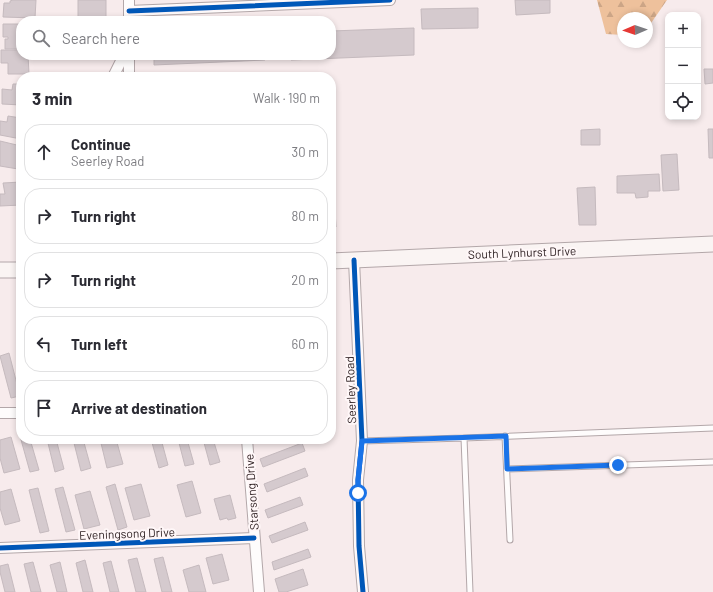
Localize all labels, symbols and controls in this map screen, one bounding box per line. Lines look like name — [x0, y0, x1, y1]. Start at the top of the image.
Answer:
north arrow — [617, 12, 653, 48]
map controls — [665, 12, 701, 120]
button: + — [665, 12, 701, 48]
search box — [16, 16, 336, 60]
icon: search — [30, 27, 52, 49]
text: Search here — [62, 29, 140, 47]
button: − — [665, 48, 701, 84]
button: locate — [665, 84, 701, 120]
text: 3 min — [32, 88, 72, 108]
text: Walk · 190 m — [253, 90, 320, 106]
text: Continue — [71, 135, 131, 153]
icon: ahead — [33, 141, 55, 163]
text: 30 m — [292, 144, 319, 160]
text: Seerley Road — [71, 153, 144, 169]
icon: right — [33, 205, 55, 227]
text: Turn right — [71, 207, 136, 225]
text: 80 m — [292, 208, 319, 224]
street label: South Lynhurst Drive — [468, 243, 576, 261]
icon: right — [33, 269, 55, 291]
text: Turn right — [71, 271, 136, 289]
text: 20 m — [291, 272, 319, 288]
icon: left — [33, 333, 55, 355]
text: Turn left — [71, 335, 127, 353]
text: 60 m — [292, 336, 319, 352]
street label: Seerley Road — [342, 356, 358, 424]
icon: arrive — [33, 397, 55, 419]
text: Arrive at destination — [71, 399, 207, 417]
street label: Starsong Drive — [241, 454, 261, 530]
route end — [609, 456, 627, 474]
route start — [349, 484, 367, 502]
street label: Eveningsong Drive — [79, 524, 175, 542]

